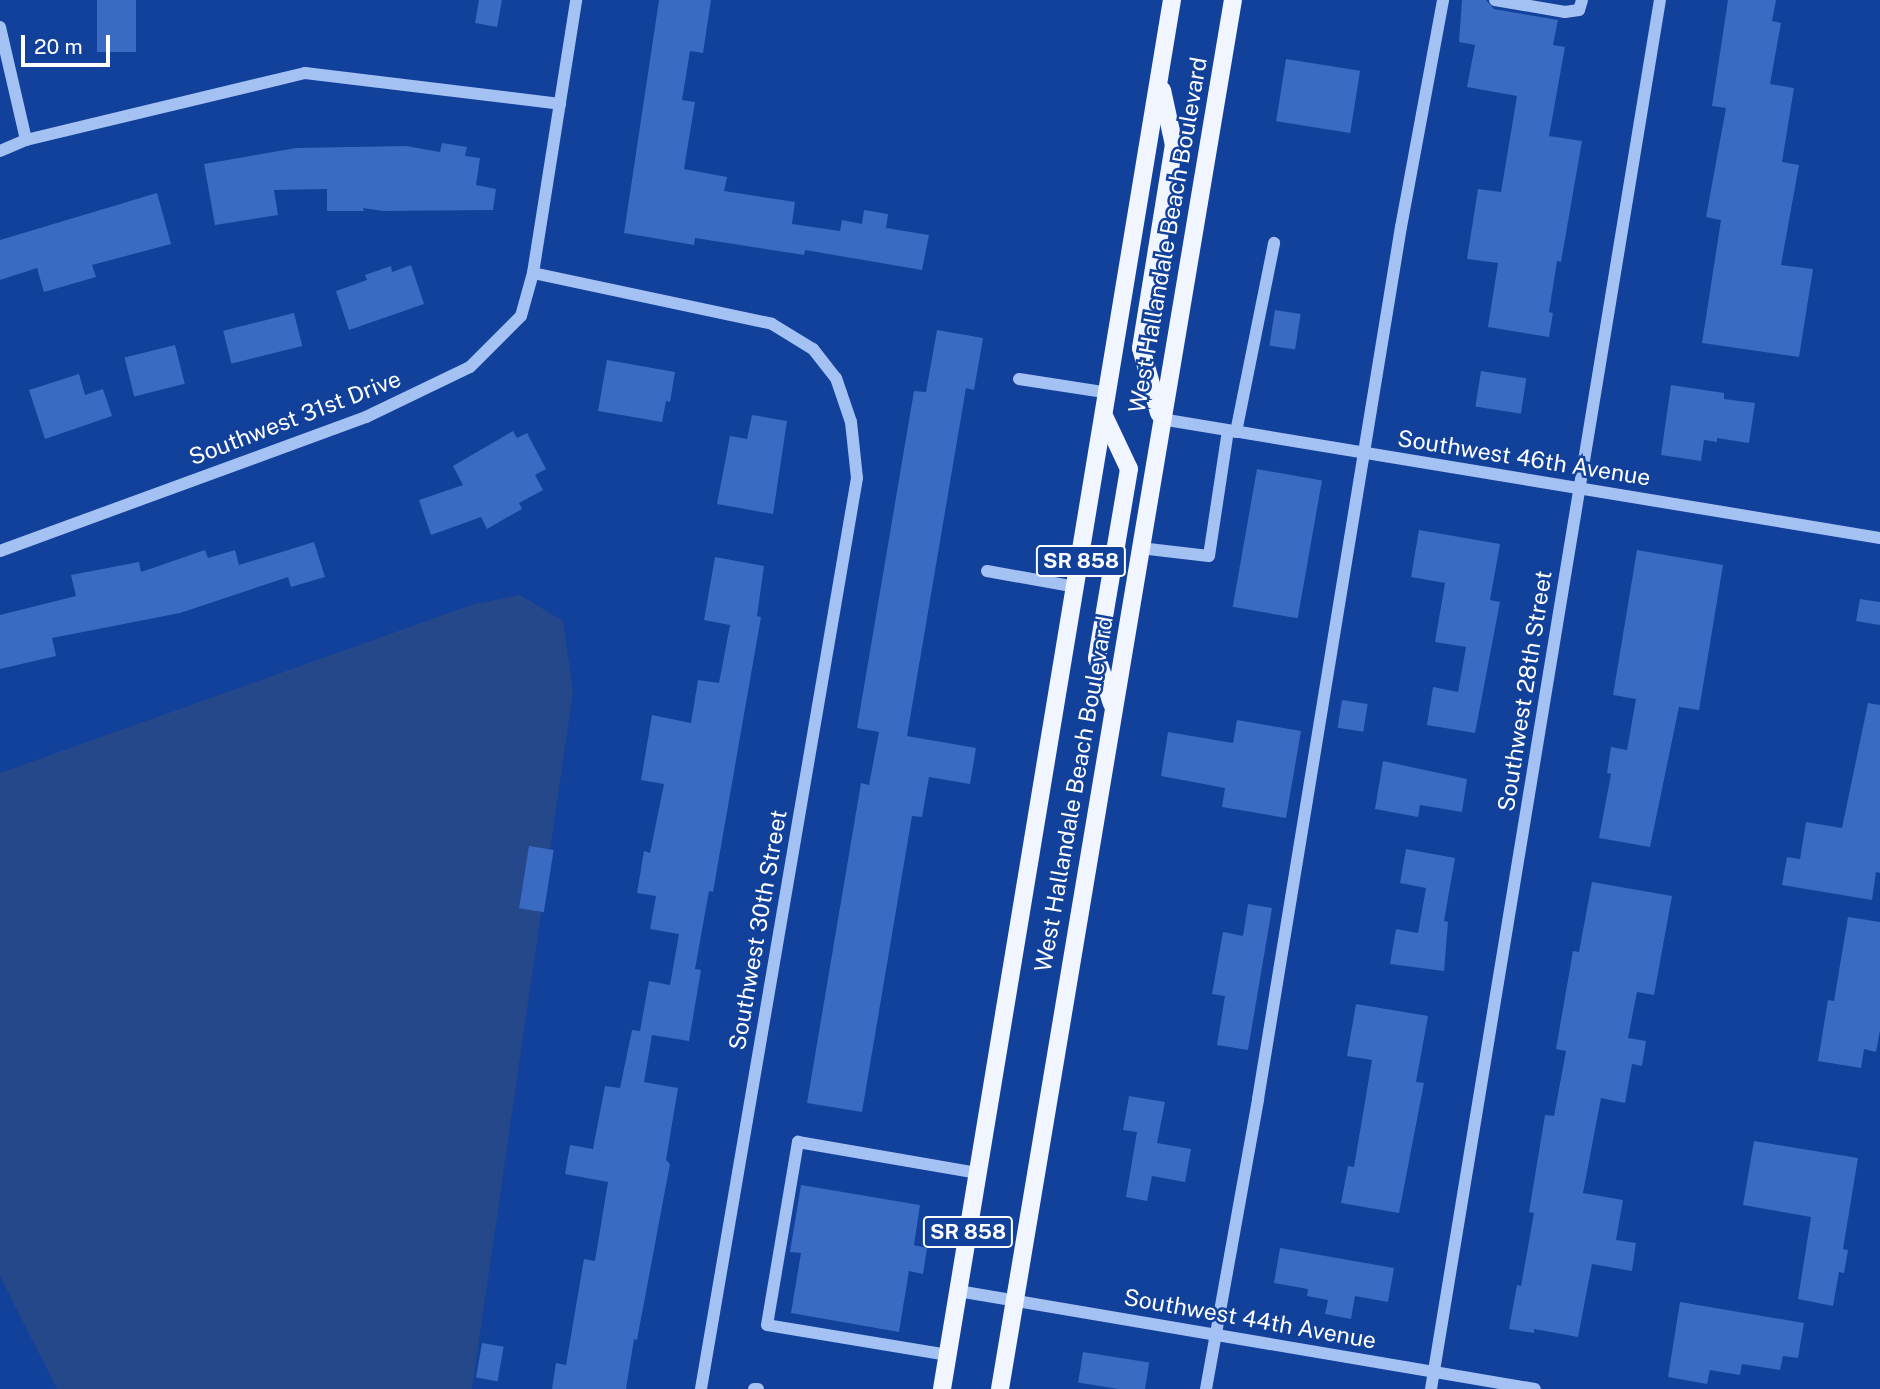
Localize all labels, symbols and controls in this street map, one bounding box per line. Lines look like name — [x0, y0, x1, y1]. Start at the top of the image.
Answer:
scale bar — [24, 21, 114, 65]
text: 20 m — [34, 34, 83, 59]
street label: West Hallandale Beach Boulevard — [1123, 55, 1213, 415]
street label: Southwest 31st Drive — [185, 365, 405, 471]
street label: Southwest 46th Avenue — [1396, 424, 1652, 492]
road number: SR 858 — [1036, 544, 1126, 578]
street label: Southwest 28th Street — [1492, 568, 1558, 814]
street label: West Hallandale Beach Boulevard — [1029, 614, 1119, 974]
street label: Southwest 30th Street — [723, 808, 793, 1052]
road number: SR 858 — [922, 1214, 1014, 1250]
street label: Southwest 44th Avenue — [1122, 1283, 1378, 1355]

